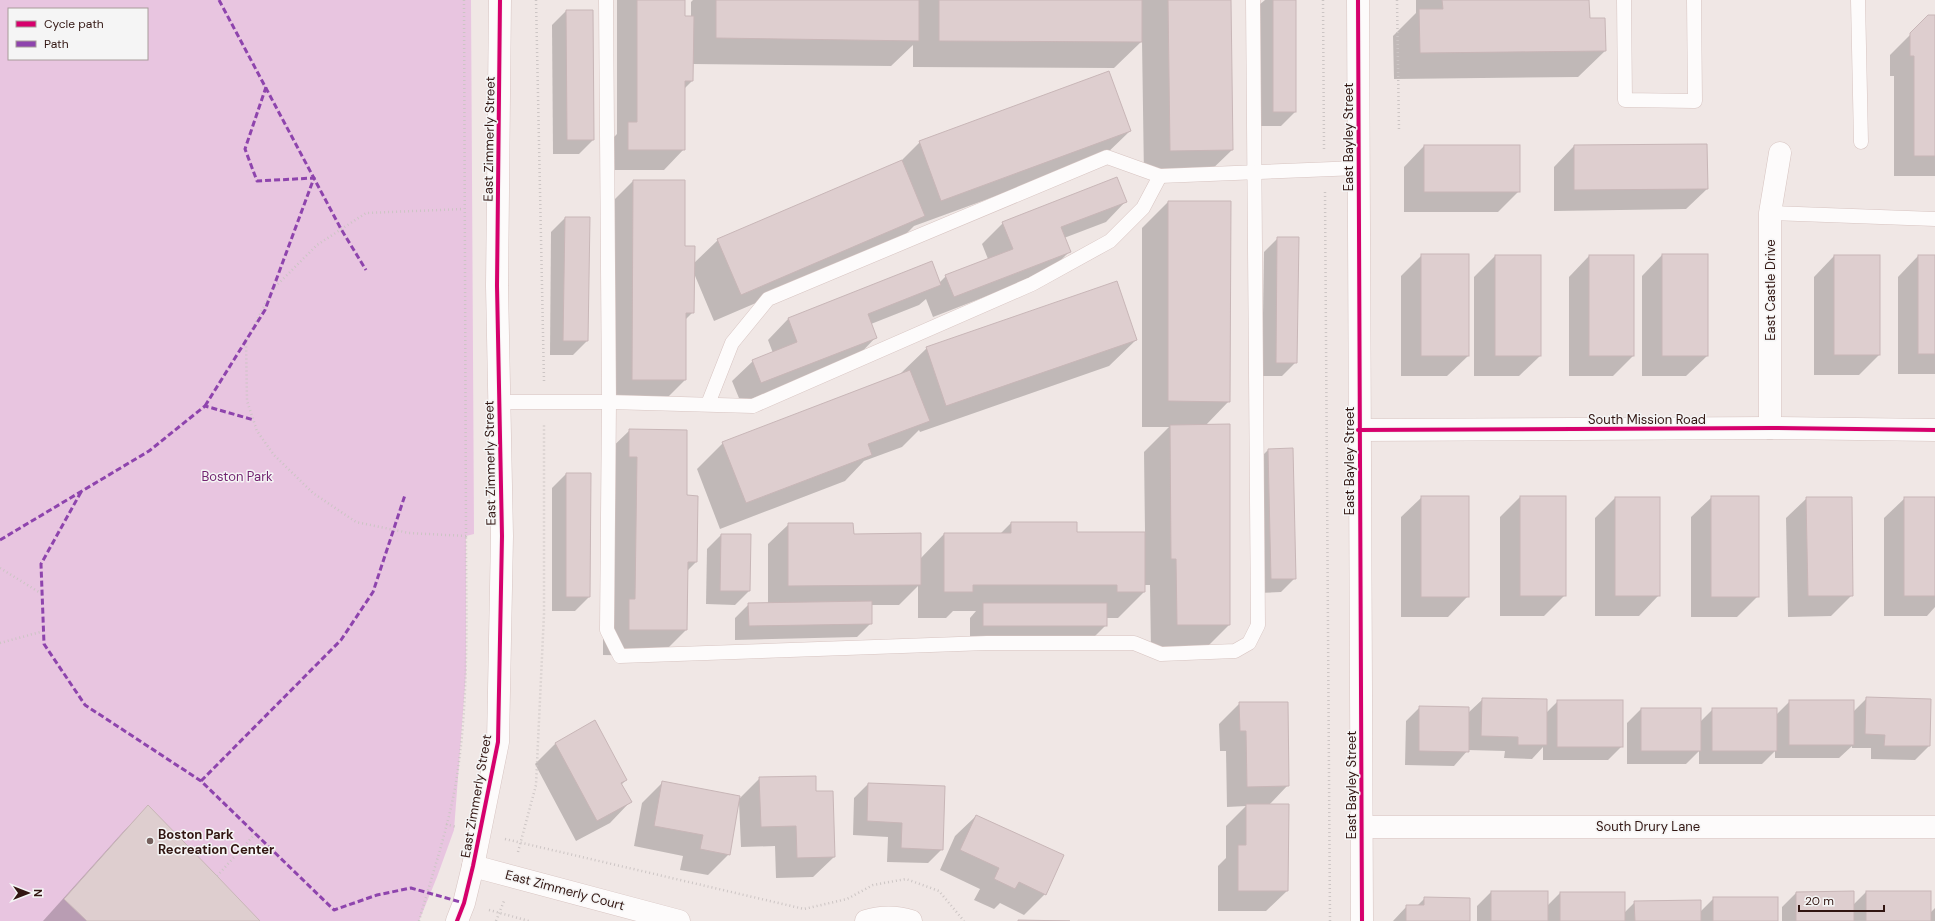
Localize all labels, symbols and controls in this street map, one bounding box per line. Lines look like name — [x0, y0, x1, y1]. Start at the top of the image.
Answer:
legend — [8, 8, 148, 60]
text: Cycle path — [44, 16, 104, 32]
text: Path — [44, 36, 69, 52]
street label: East Zimmerly Street — [479, 76, 499, 202]
street label: East Bayley Street — [1340, 83, 1357, 191]
street label: East Castle Drive — [1762, 239, 1779, 341]
street label: East Zimmerly Street — [480, 400, 500, 526]
street label: East Bayley Street — [1341, 407, 1358, 515]
street label: South Mission Road — [1588, 411, 1706, 428]
park label: Boston Park — [201, 468, 273, 485]
street label: East Bayley Street — [1343, 731, 1360, 839]
street label: East Zimmerly Street — [457, 733, 495, 859]
street label: South Drury Lane — [1596, 818, 1700, 835]
place label: Boston Park Recreation Center — [158, 826, 275, 858]
marker: Boston Park Recreation Center — [145, 836, 155, 846]
street label: East Zimmerly Court — [504, 866, 626, 914]
north arrow — [8, 873, 48, 913]
scale bar — [1799, 887, 1884, 913]
text: N — [31, 889, 45, 897]
text: 20 m — [1805, 893, 1834, 909]

